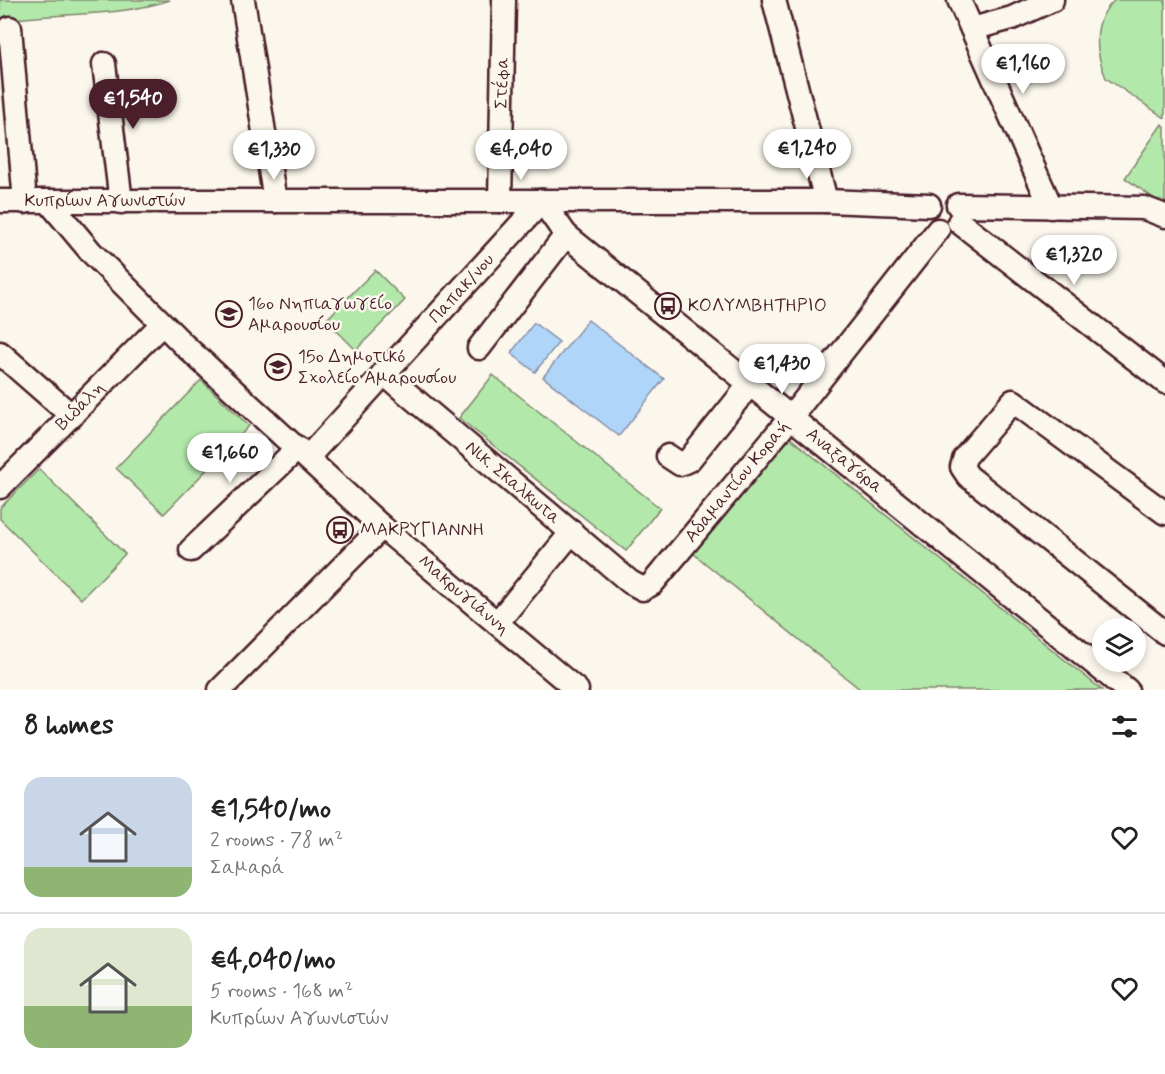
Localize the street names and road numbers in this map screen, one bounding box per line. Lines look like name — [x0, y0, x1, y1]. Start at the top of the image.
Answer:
street label: Στέφα — [489, 57, 515, 109]
street label: Κυπρίων Αγωνιστών — [25, 189, 185, 213]
street label: Παπακ/νου — [424, 249, 500, 329]
street label: Βιδάλη — [51, 376, 110, 436]
street label: Αδαμαντίου Κοραή — [679, 415, 795, 548]
street label: Αναξαγόρα — [801, 422, 888, 499]
street label: Νικ. Σκαλκωτα — [460, 436, 566, 530]
street label: Μακρυγιάννη — [413, 550, 514, 640]

